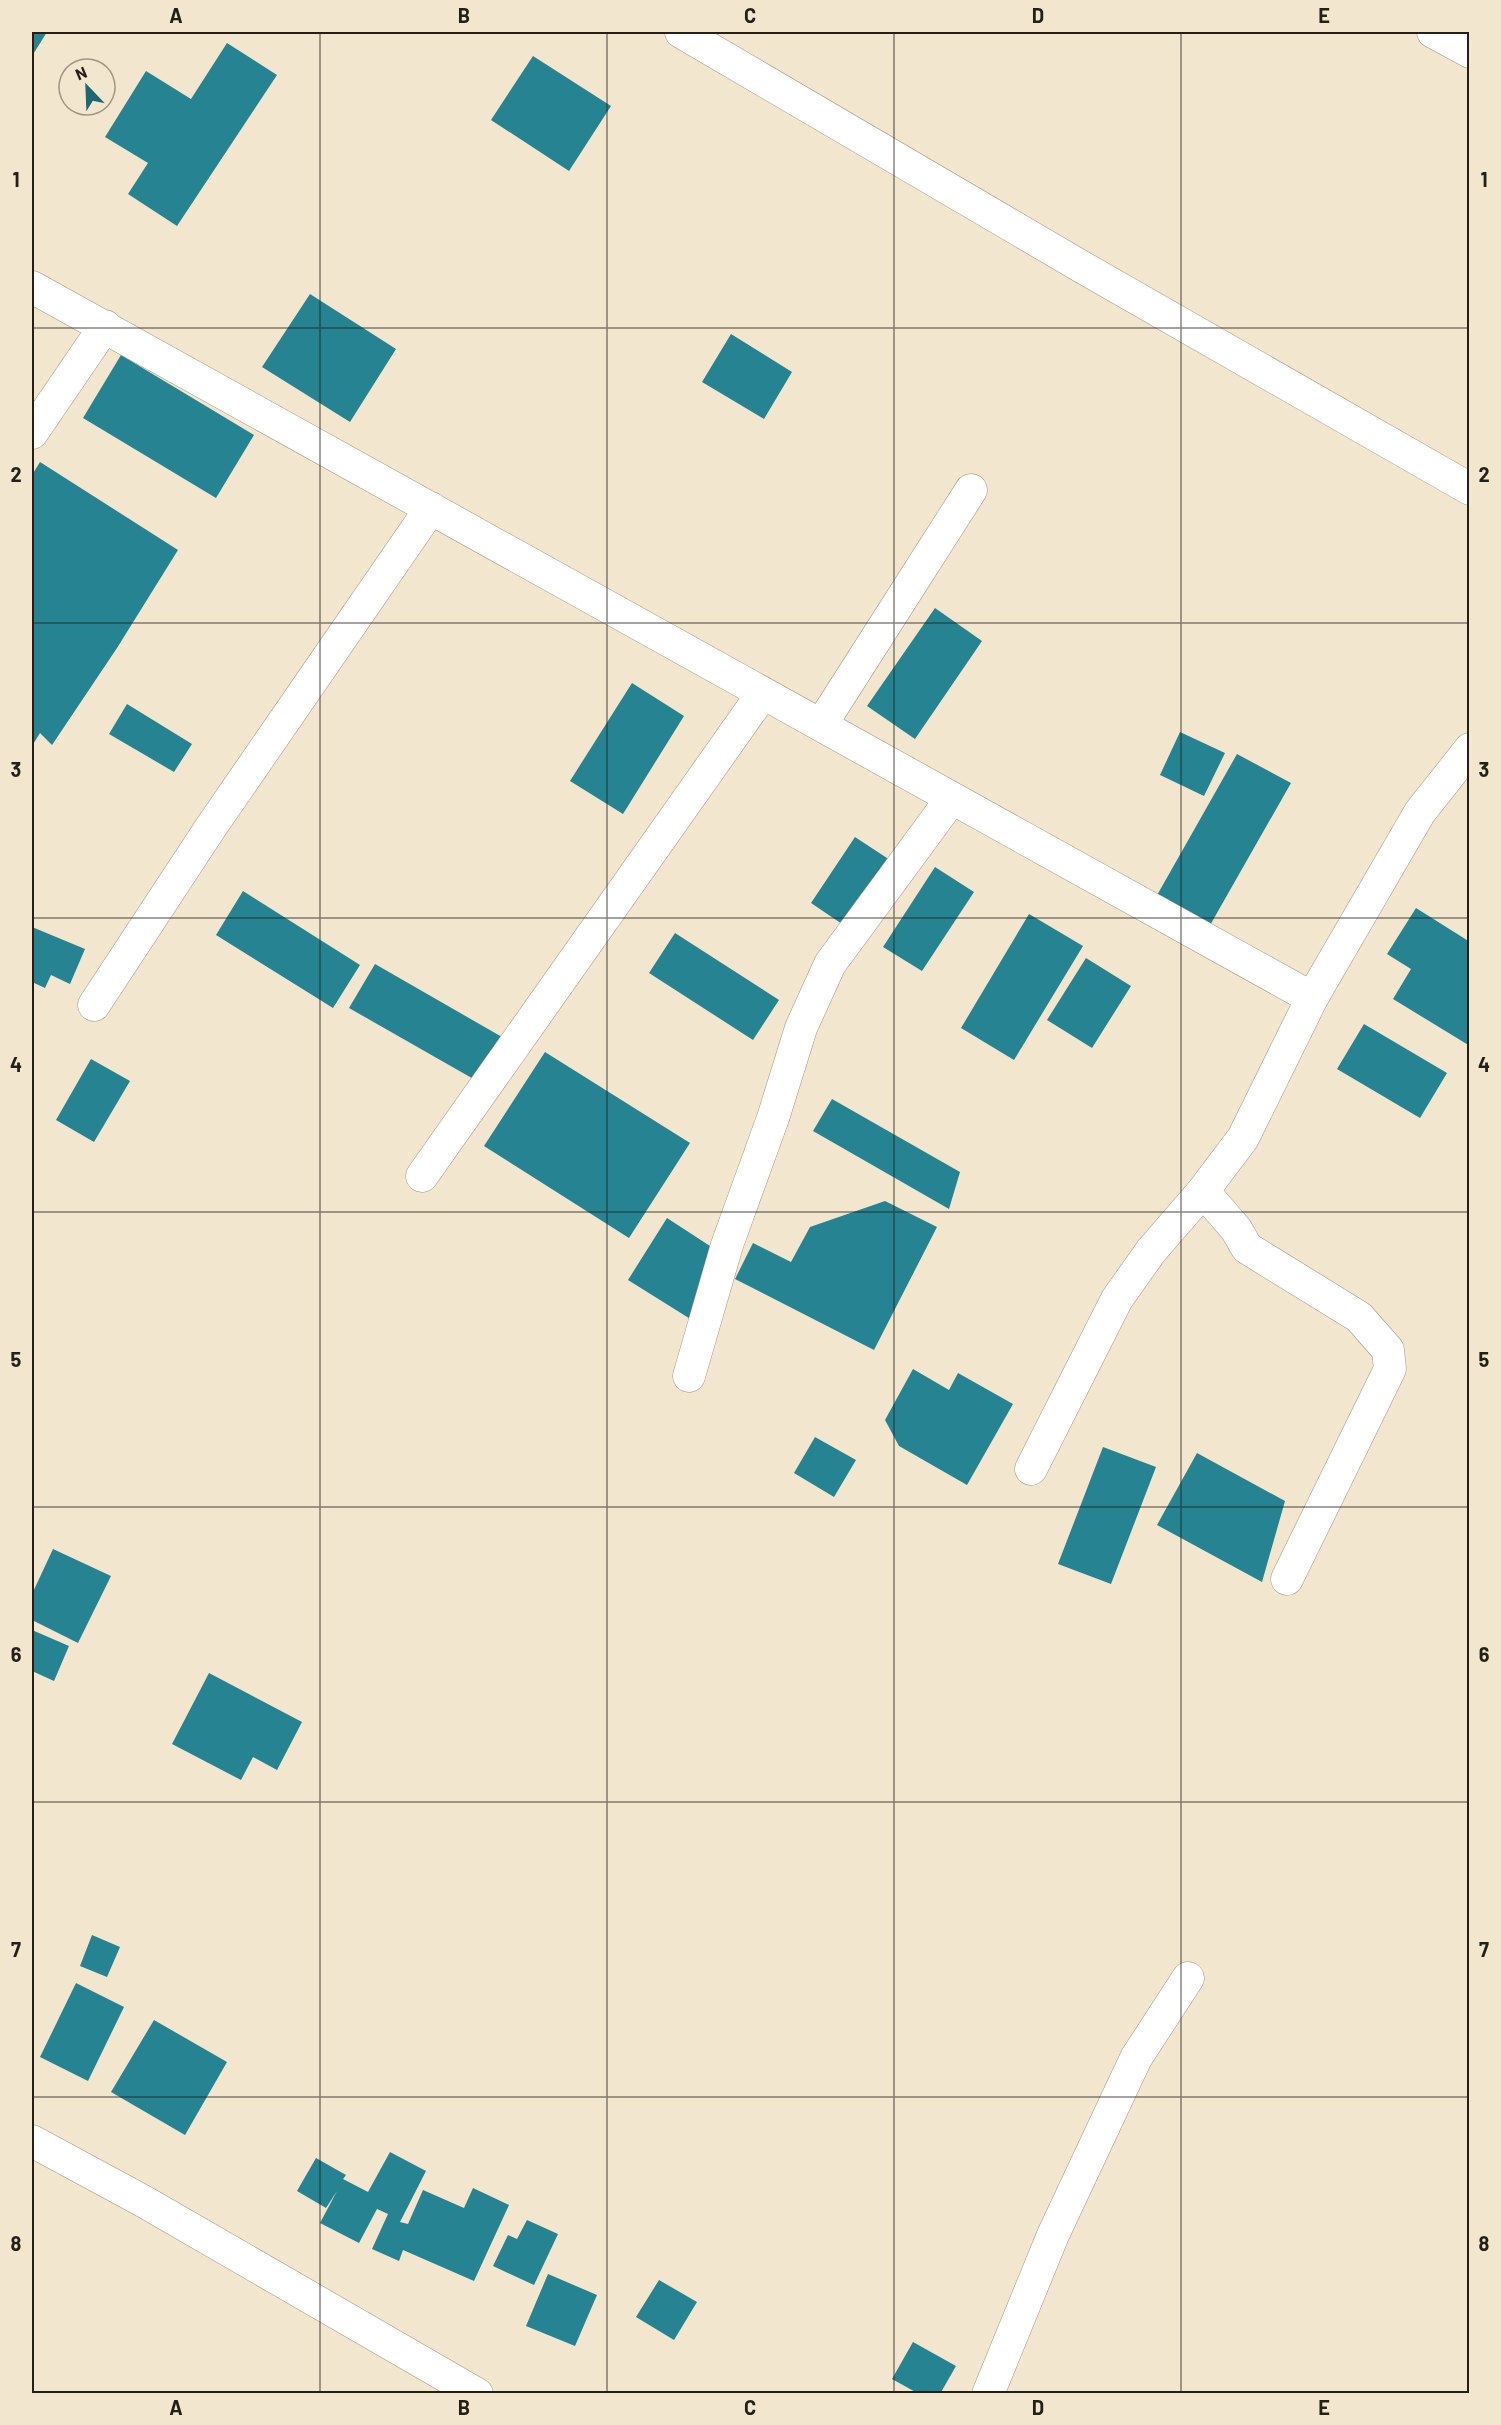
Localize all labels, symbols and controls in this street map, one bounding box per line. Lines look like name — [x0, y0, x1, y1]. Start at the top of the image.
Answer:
text: A — [169, 3, 183, 27]
text: B — [458, 3, 470, 27]
text: C — [744, 3, 756, 27]
text: D — [1032, 3, 1044, 27]
text: E — [1318, 3, 1330, 27]
north arrow — [57, 57, 117, 117]
text: N — [72, 62, 90, 84]
text: 1 — [12, 167, 20, 191]
text: 1 — [1480, 167, 1488, 191]
text: 2 — [10, 462, 22, 486]
text: 2 — [1478, 462, 1490, 486]
text: 3 — [11, 757, 21, 781]
text: 3 — [1479, 757, 1489, 781]
text: 4 — [10, 1052, 22, 1076]
text: 4 — [1478, 1052, 1490, 1076]
text: 5 — [11, 1347, 22, 1371]
text: 5 — [1479, 1347, 1490, 1371]
text: 6 — [11, 1642, 22, 1666]
text: 6 — [1479, 1642, 1490, 1666]
text: 7 — [11, 1937, 21, 1961]
text: 7 — [1479, 1937, 1489, 1961]
text: 8 — [11, 2231, 22, 2255]
text: 8 — [1479, 2231, 1490, 2255]
text: A — [169, 2395, 183, 2419]
text: B — [458, 2395, 470, 2419]
text: C — [744, 2395, 756, 2419]
text: D — [1032, 2395, 1044, 2419]
text: E — [1318, 2395, 1330, 2419]

